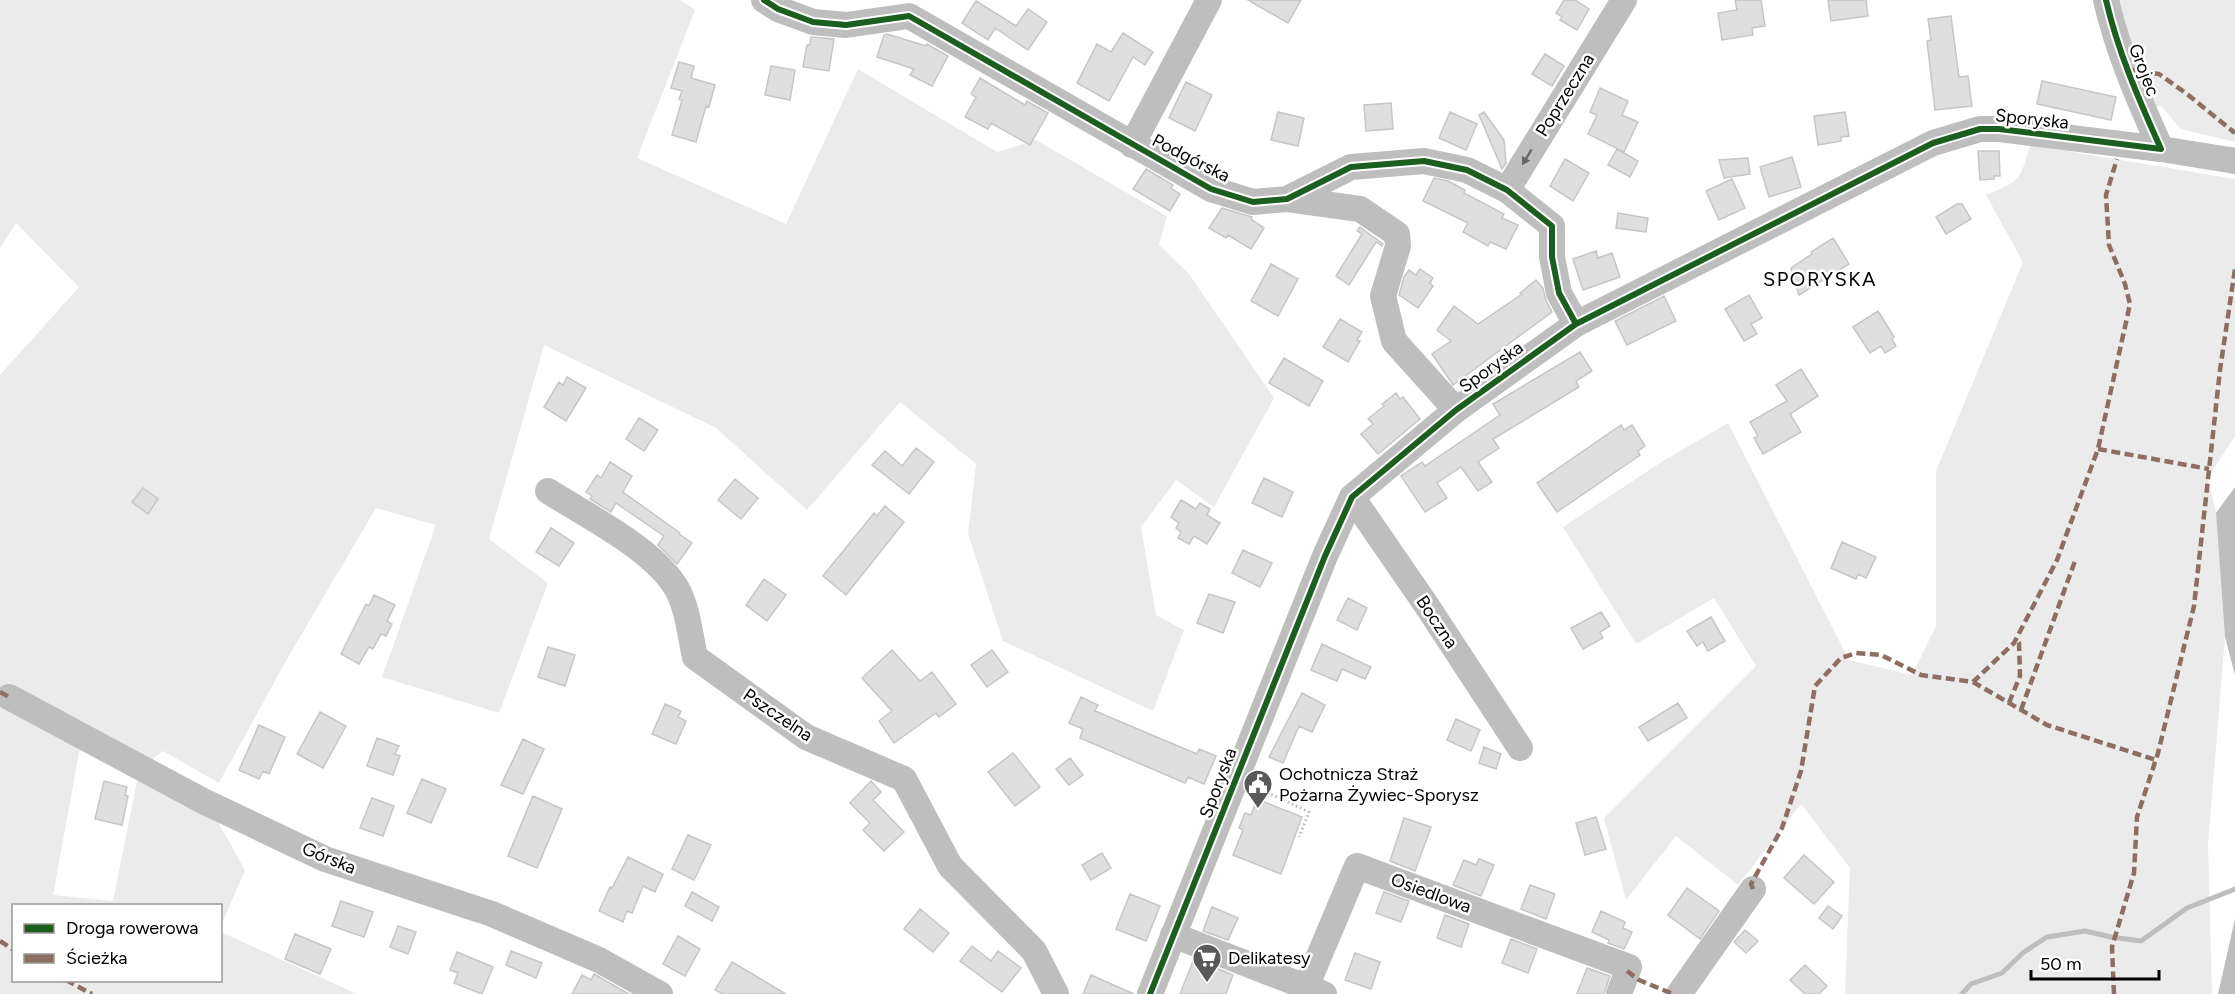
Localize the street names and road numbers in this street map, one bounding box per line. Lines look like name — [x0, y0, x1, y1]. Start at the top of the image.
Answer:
street label: Grojec — [2124, 41, 2164, 100]
street label: Poprzeczna — [1531, 49, 1599, 141]
street label: Sporyska — [1994, 104, 2070, 134]
street label: Podgórska — [1148, 129, 1234, 187]
street label: Sporyska — [1455, 336, 1527, 398]
street label: Boczna — [1411, 591, 1463, 653]
street label: Pszczelna — [739, 684, 817, 746]
street label: Sporyska — [1195, 745, 1241, 821]
street label: Górska — [299, 837, 359, 879]
street label: Osiedlowa — [1388, 868, 1474, 918]

